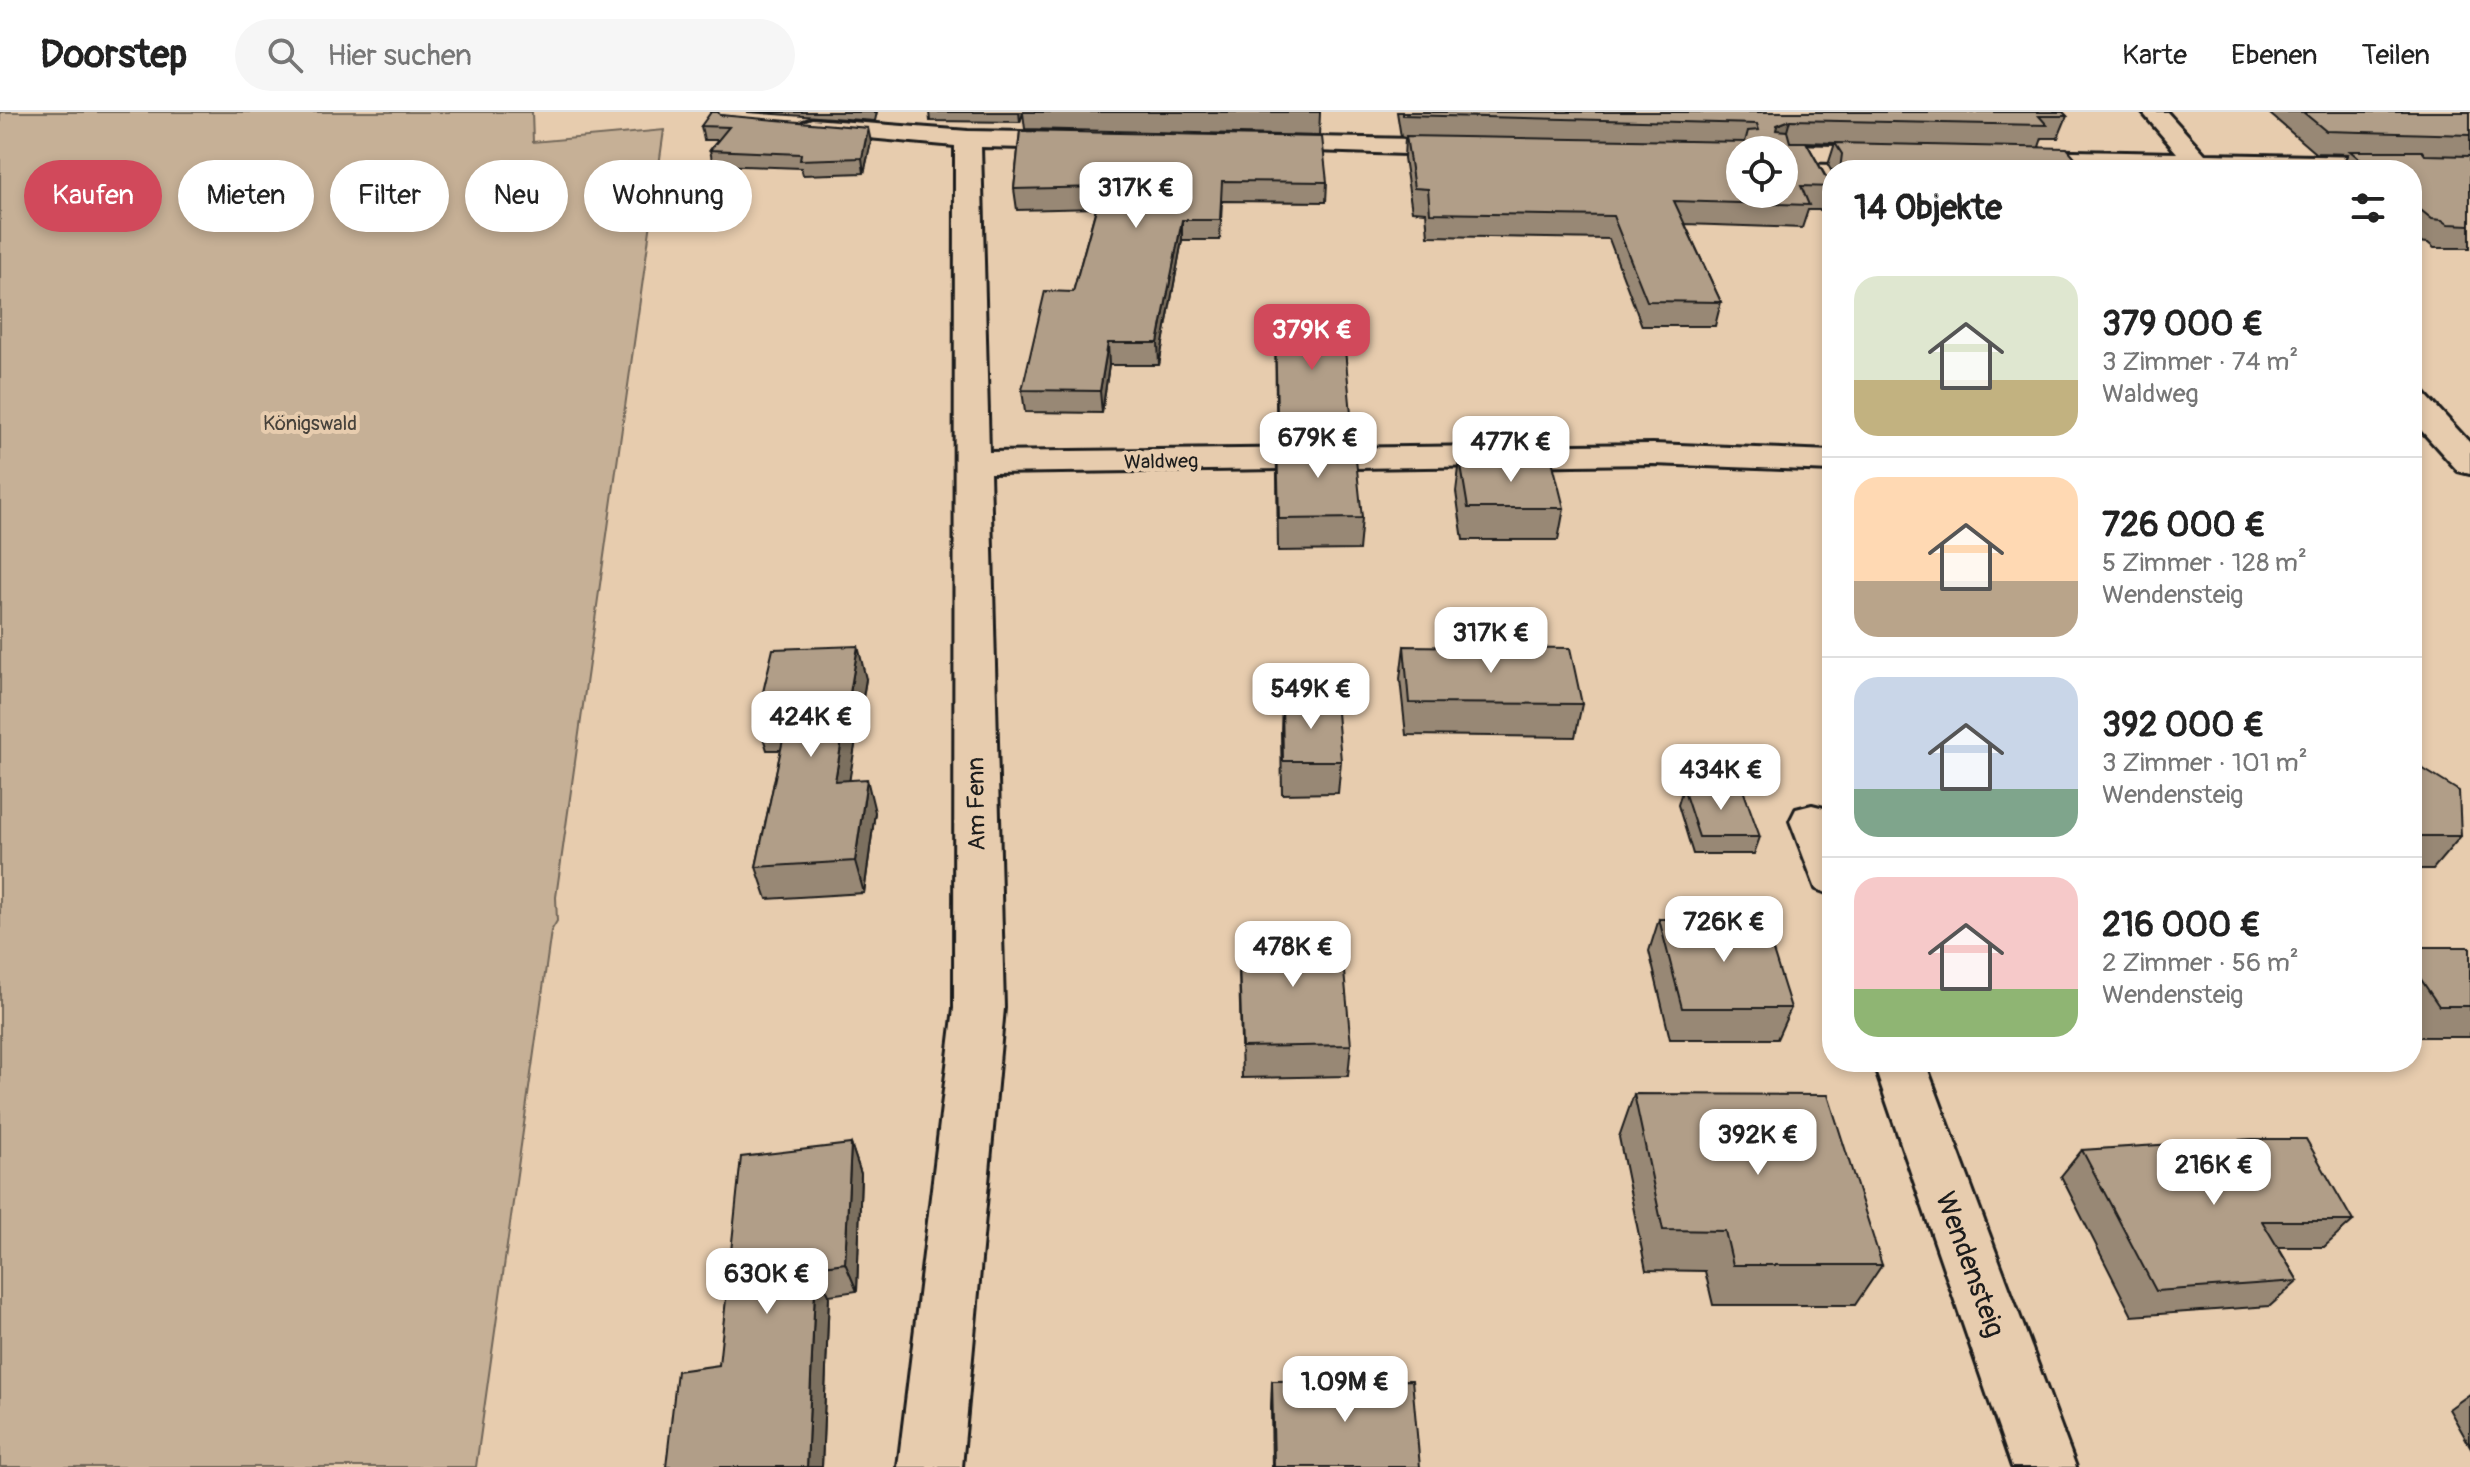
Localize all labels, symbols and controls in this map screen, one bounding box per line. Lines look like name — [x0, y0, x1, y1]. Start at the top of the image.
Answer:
search box — [235, 19, 795, 91]
text: Doorstep — [40, 31, 187, 79]
icon: search — [263, 33, 307, 77]
text: Hier suchen — [327, 37, 472, 74]
text: Karte — [2122, 38, 2187, 73]
text: Ebenen — [2231, 38, 2318, 73]
text: Teilen — [2362, 38, 2430, 73]
map controls — [1726, 136, 1798, 208]
button: locate — [1726, 136, 1798, 208]
chip: Kaufen — [24, 160, 162, 232]
chip: Mieten — [178, 160, 314, 232]
chip: Filter — [330, 160, 449, 232]
chip: Neu — [465, 160, 568, 232]
chip: Wohnung — [584, 160, 752, 232]
pin: 317K € — [1071, 162, 1201, 230]
text: 317K € — [1098, 172, 1174, 204]
icon: filters — [2346, 186, 2390, 230]
text: 14 Objekte — [1854, 187, 2002, 230]
text: 379 000 € — [2102, 303, 2263, 346]
pin: 379K € — [1247, 304, 1377, 372]
icon: home — [1918, 308, 2014, 404]
text: 379K € — [1272, 314, 1352, 346]
text: 3 Zimmer · 74 m² — [2102, 346, 2298, 378]
text: Waldweg — [2102, 378, 2199, 410]
park label: Königswald — [263, 411, 357, 436]
pin: 679K € — [1253, 412, 1383, 480]
pin: 477K € — [1446, 416, 1576, 484]
text: 679K € — [1278, 422, 1358, 454]
text: 477K € — [1470, 426, 1552, 458]
street label: Waldweg — [1124, 448, 1198, 475]
text: 726 000 € — [2102, 504, 2266, 547]
icon: home — [1918, 509, 2014, 605]
text: 5 Zimmer · 128 m² — [2102, 547, 2307, 579]
text: Wendensteig — [2102, 579, 2243, 611]
pin: 317K € — [1426, 607, 1556, 675]
text: 317K € — [1453, 617, 1529, 649]
pin: 549K € — [1246, 663, 1376, 731]
text: 549K € — [1270, 673, 1352, 705]
pin: 424K € — [746, 691, 876, 759]
text: 424K € — [769, 701, 853, 733]
text: 392 000 € — [2102, 704, 2264, 747]
icon: home — [1918, 709, 2014, 805]
pin: 434K € — [1656, 744, 1786, 812]
text: 3 Zimmer · 101 m² — [2102, 747, 2308, 779]
text: 434K € — [1679, 754, 1763, 786]
street label: Am Fenn — [961, 757, 992, 851]
text: Wendensteig — [2102, 779, 2243, 811]
pin: 726K € — [1659, 896, 1789, 964]
text: 216 000 € — [2102, 904, 2261, 947]
text: 726K € — [1683, 906, 1765, 938]
icon: home — [1918, 909, 2014, 1005]
pin: 478K € — [1228, 921, 1358, 989]
text: 478K € — [1253, 931, 1333, 963]
text: 2 Zimmer · 56 m² — [2102, 947, 2299, 979]
text: Wendensteig — [2102, 979, 2243, 1011]
pin: 392K € — [1693, 1109, 1823, 1177]
text: 392K € — [1718, 1119, 1798, 1151]
pin: 216K € — [2149, 1139, 2279, 1207]
text: 216K € — [2175, 1149, 2253, 1181]
street label: Wendensteig — [1927, 1187, 2012, 1342]
pin: 630K € — [702, 1248, 832, 1316]
text: 630K € — [724, 1258, 810, 1290]
pin: 1.09M € — [1271, 1356, 1419, 1424]
text: 1.09M € — [1301, 1366, 1389, 1398]

